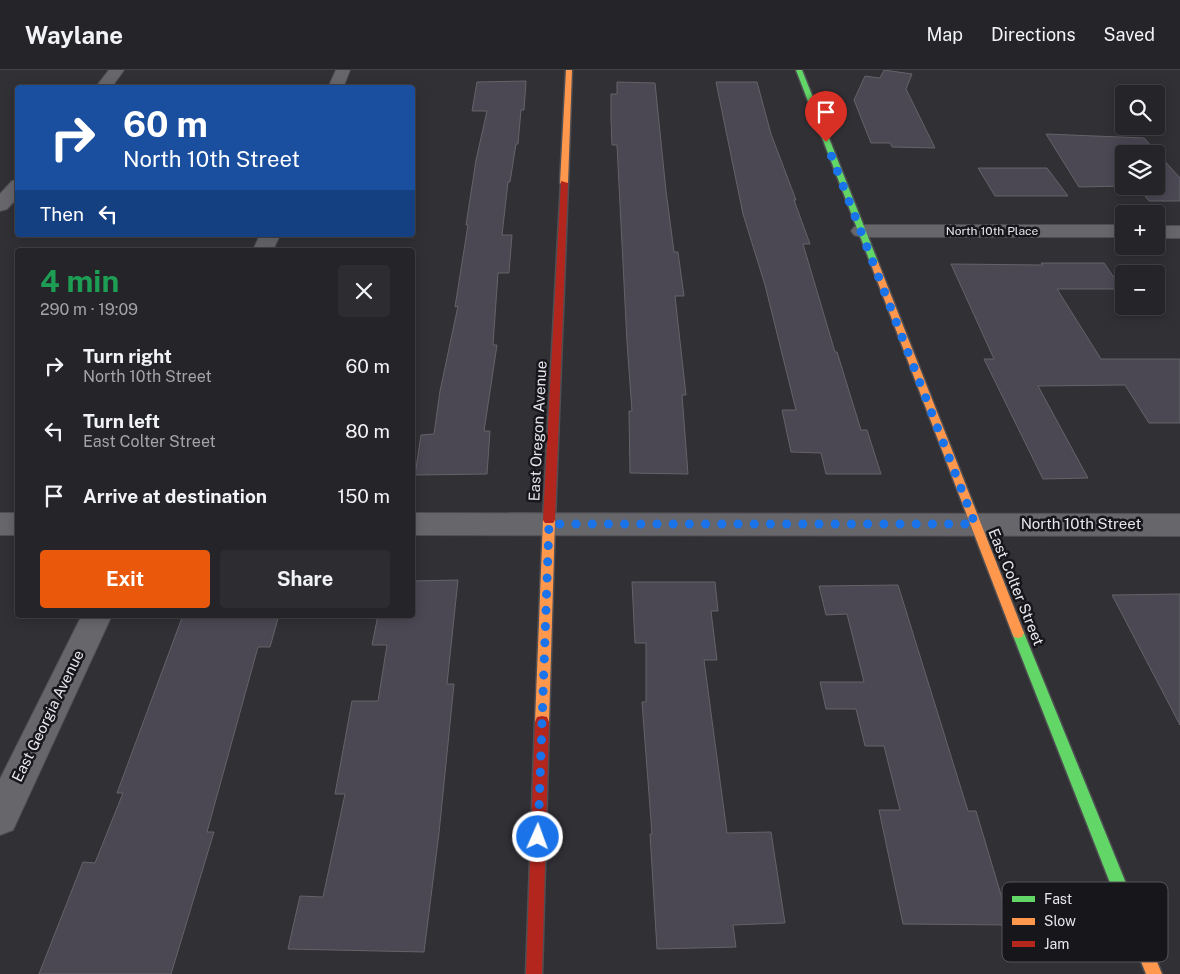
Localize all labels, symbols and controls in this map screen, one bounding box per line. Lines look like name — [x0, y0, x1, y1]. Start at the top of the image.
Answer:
text: Waylane — [25, 21, 123, 49]
text: Map — [926, 24, 963, 45]
text: Directions — [991, 24, 1076, 45]
text: Saved — [1104, 24, 1155, 45]
map controls — [1115, 85, 1165, 315]
button: search — [1115, 85, 1165, 135]
pin — [805, 91, 847, 142]
icon: arrive — [812, 98, 840, 126]
text: 60 m — [123, 104, 208, 145]
icon: right — [40, 105, 105, 170]
button: layers — [1115, 145, 1165, 195]
text: North 10th Street — [123, 146, 300, 172]
icon: left — [94, 200, 122, 228]
text: Then — [40, 203, 84, 225]
button: + — [1115, 205, 1165, 255]
street label: North 10th Place — [946, 224, 1039, 238]
text: 4 min — [40, 263, 119, 299]
button: close — [338, 265, 390, 317]
button: − — [1115, 265, 1165, 315]
text: 290 m · 19:09 — [40, 300, 138, 319]
text: Turn right — [83, 345, 172, 367]
icon: right — [40, 352, 68, 380]
text: 60 m — [346, 355, 390, 377]
street label: East Oregon Avenue — [525, 360, 550, 502]
text: North 10th Street — [83, 367, 212, 386]
text: Turn left — [83, 410, 160, 432]
icon: left — [40, 417, 68, 445]
text: 80 m — [345, 420, 390, 442]
text: East Colter Street — [83, 432, 216, 451]
icon: arrive — [40, 482, 68, 510]
text: Arrive at destination — [83, 485, 267, 507]
text: 150 m — [337, 485, 390, 507]
street label: North 10th Street — [1021, 515, 1142, 532]
street label: East Colter Street — [985, 526, 1048, 648]
button: Exit — [40, 550, 210, 608]
button: Share — [220, 550, 390, 608]
street label: East Georgia Avenue — [8, 647, 87, 784]
position arrow — [511, 810, 563, 862]
legend — [1002, 882, 1168, 962]
text: Fast — [1044, 891, 1072, 907]
text: Slow — [1044, 913, 1076, 929]
text: Jam — [1044, 936, 1069, 952]

